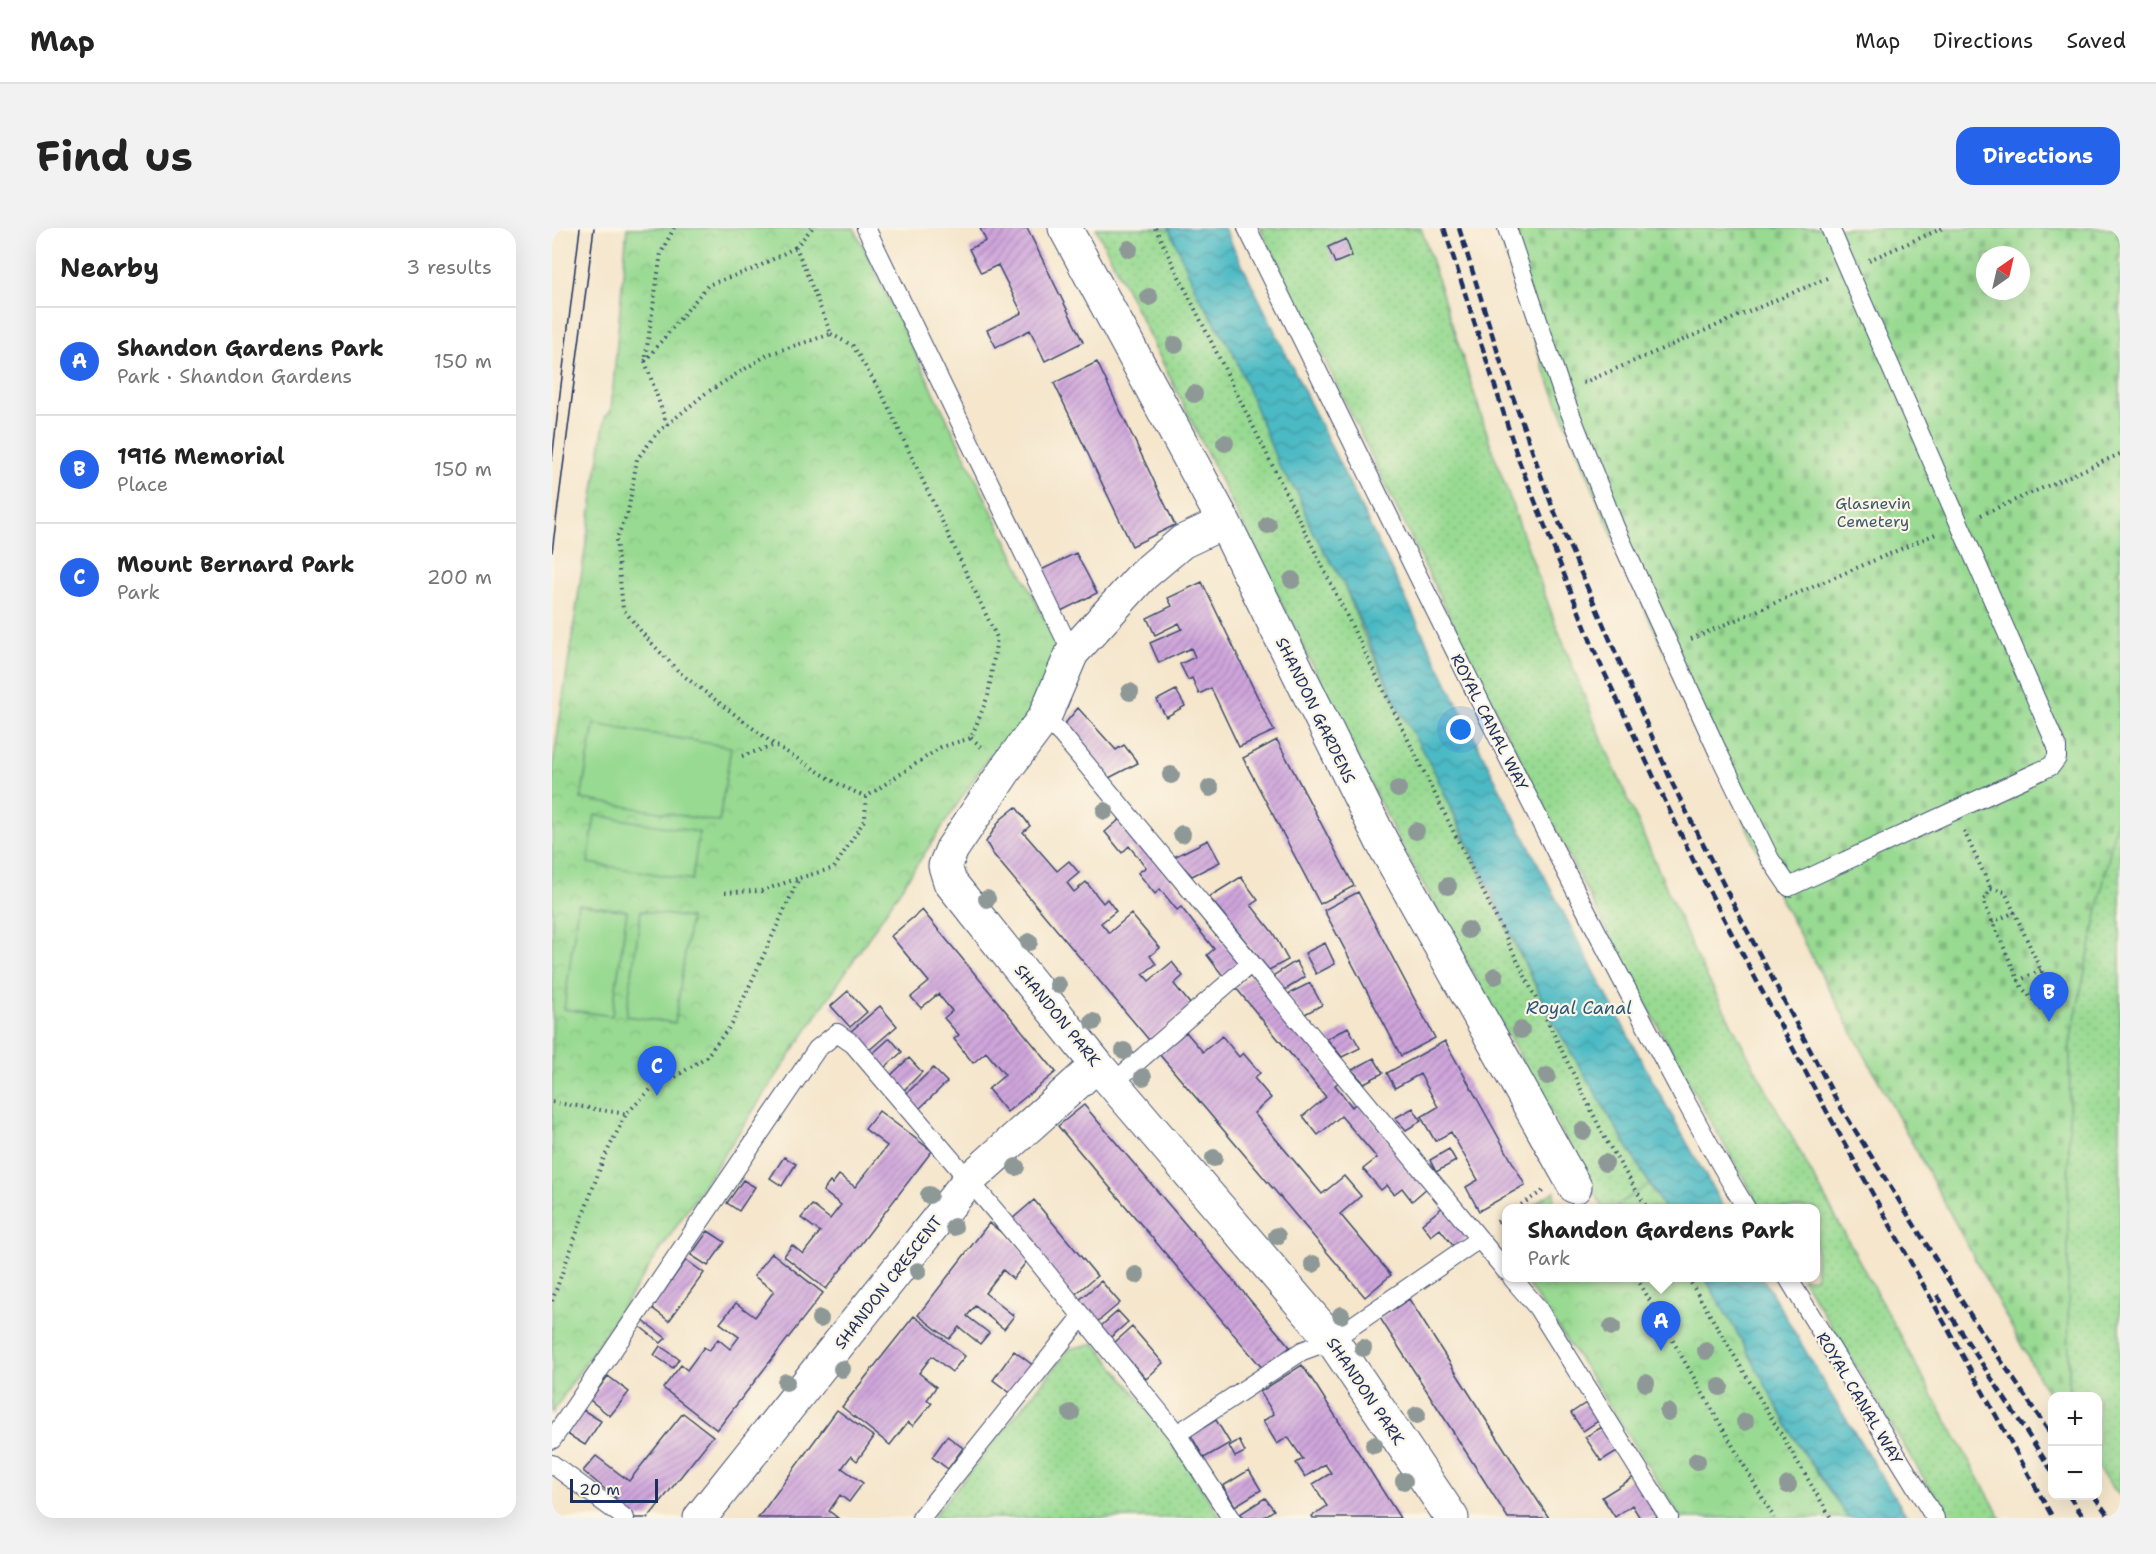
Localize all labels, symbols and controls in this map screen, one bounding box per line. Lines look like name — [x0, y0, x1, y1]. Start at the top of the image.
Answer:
text: Map — [30, 22, 95, 60]
text: Map — [1855, 27, 1900, 55]
text: Directions — [1933, 27, 2033, 55]
text: Saved — [2066, 27, 2126, 55]
button: Directions — [1956, 127, 2120, 185]
text: Find us — [36, 128, 193, 184]
north arrow — [1976, 246, 2030, 300]
text: Nearby — [60, 250, 159, 285]
text: 3 results — [406, 254, 492, 280]
text: Shandon Gardens Park — [117, 334, 384, 363]
text: A — [72, 348, 87, 374]
text: 150 m — [434, 348, 492, 374]
text: Park · Shandon Gardens — [117, 363, 352, 389]
text: 1916 Memorial — [117, 442, 285, 471]
text: B — [73, 456, 86, 482]
text: 150 m — [434, 456, 492, 482]
text: Place — [117, 471, 168, 497]
park label: Glasnevin Cemetery — [1835, 493, 1911, 532]
text: Mount Bernard Park — [117, 550, 355, 579]
text: C — [73, 564, 86, 590]
text: 200 m — [427, 564, 492, 590]
text: Park — [117, 579, 160, 605]
street label: SHANDON GARDENS — [1271, 634, 1360, 787]
street label: ROYAL CANAL WAY — [1446, 650, 1533, 795]
your location — [1446, 715, 1475, 744]
street label: SHANDON PARK — [1010, 960, 1106, 1071]
pin: B — [2030, 972, 2068, 1022]
water label: Royal Canal — [1526, 996, 1632, 1020]
pin: C — [638, 1046, 676, 1096]
popup — [1502, 1204, 1820, 1282]
street label: SHANDON CRESCENT — [830, 1211, 947, 1353]
text: Shandon Gardens Park — [1528, 1216, 1794, 1245]
text: Park — [1528, 1245, 1570, 1271]
pin: A — [1642, 1302, 1680, 1351]
street label: ROYAL CANAL WAY — [1812, 1328, 1908, 1469]
street label: SHANDON PARK — [1322, 1333, 1410, 1450]
map controls — [2048, 1392, 2102, 1500]
button: + — [2048, 1392, 2102, 1446]
button: − — [2048, 1446, 2102, 1500]
scale bar — [570, 1476, 658, 1504]
text: 20 m — [579, 1479, 620, 1500]

